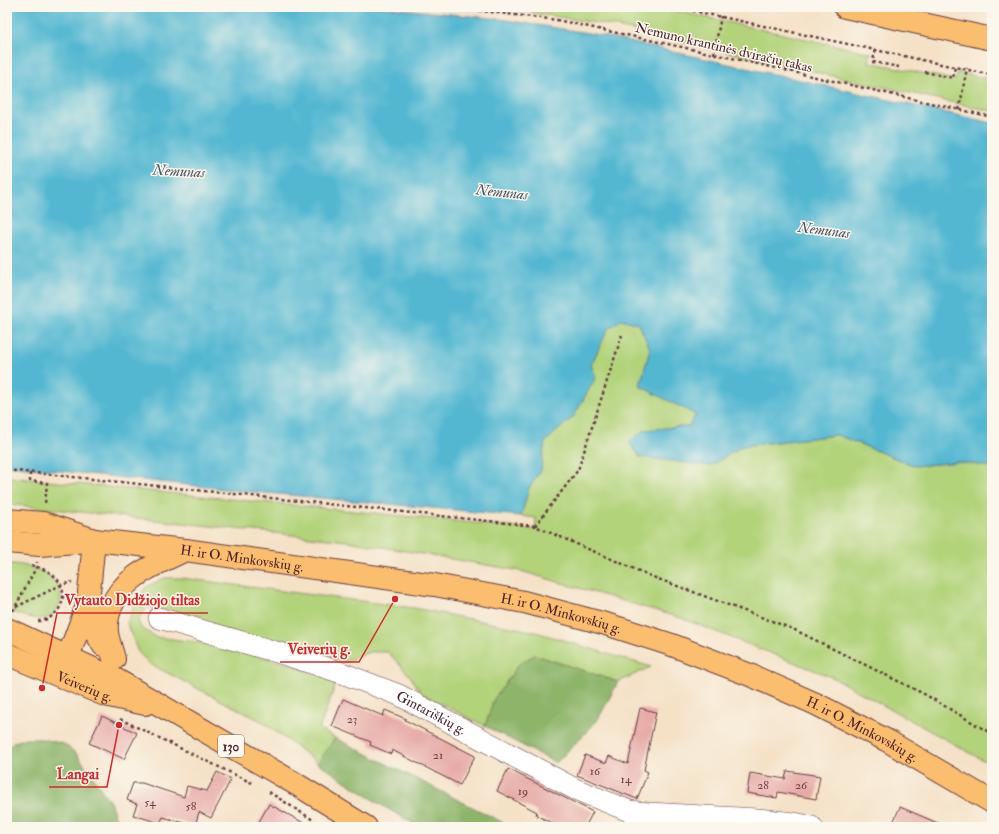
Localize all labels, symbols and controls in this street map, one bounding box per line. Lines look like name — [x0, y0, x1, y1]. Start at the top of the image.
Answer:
street label: Nemuno krantinės dviračių takas — [634, 19, 814, 76]
water label: Nemunas — [151, 161, 207, 182]
water label: Nemunas — [474, 180, 530, 205]
water label: Nemunas — [796, 218, 852, 243]
street label: H. ir O. Minkovskių g. — [179, 541, 305, 576]
callout: Vytauto Didžiojo tiltas — [57, 586, 208, 613]
street label: H. ir O. Minkovskių g. — [499, 590, 624, 637]
text: Vytauto Didžiojo tiltas — [63, 591, 200, 611]
callout: Veiverių g. — [280, 635, 359, 662]
text: Veiverių g. — [287, 640, 350, 660]
street label: Veiverių g. — [54, 668, 114, 705]
street label: Gintariškių g. — [393, 687, 469, 739]
street label: H. ir O. Minkovskių g. — [804, 693, 921, 766]
house number: 23 — [347, 712, 357, 727]
road number: 130 — [218, 735, 244, 757]
house number: 21 — [433, 748, 443, 763]
callout: Langai — [49, 760, 107, 787]
house number: 16 — [590, 764, 601, 779]
text: Langai — [57, 765, 99, 785]
house number: 14 — [621, 772, 632, 787]
house number: 28 — [757, 778, 769, 793]
house number: 26 — [795, 778, 808, 793]
house number: 19 — [518, 784, 528, 799]
house number: 54 — [144, 795, 156, 810]
house number: 58 — [186, 799, 197, 814]

